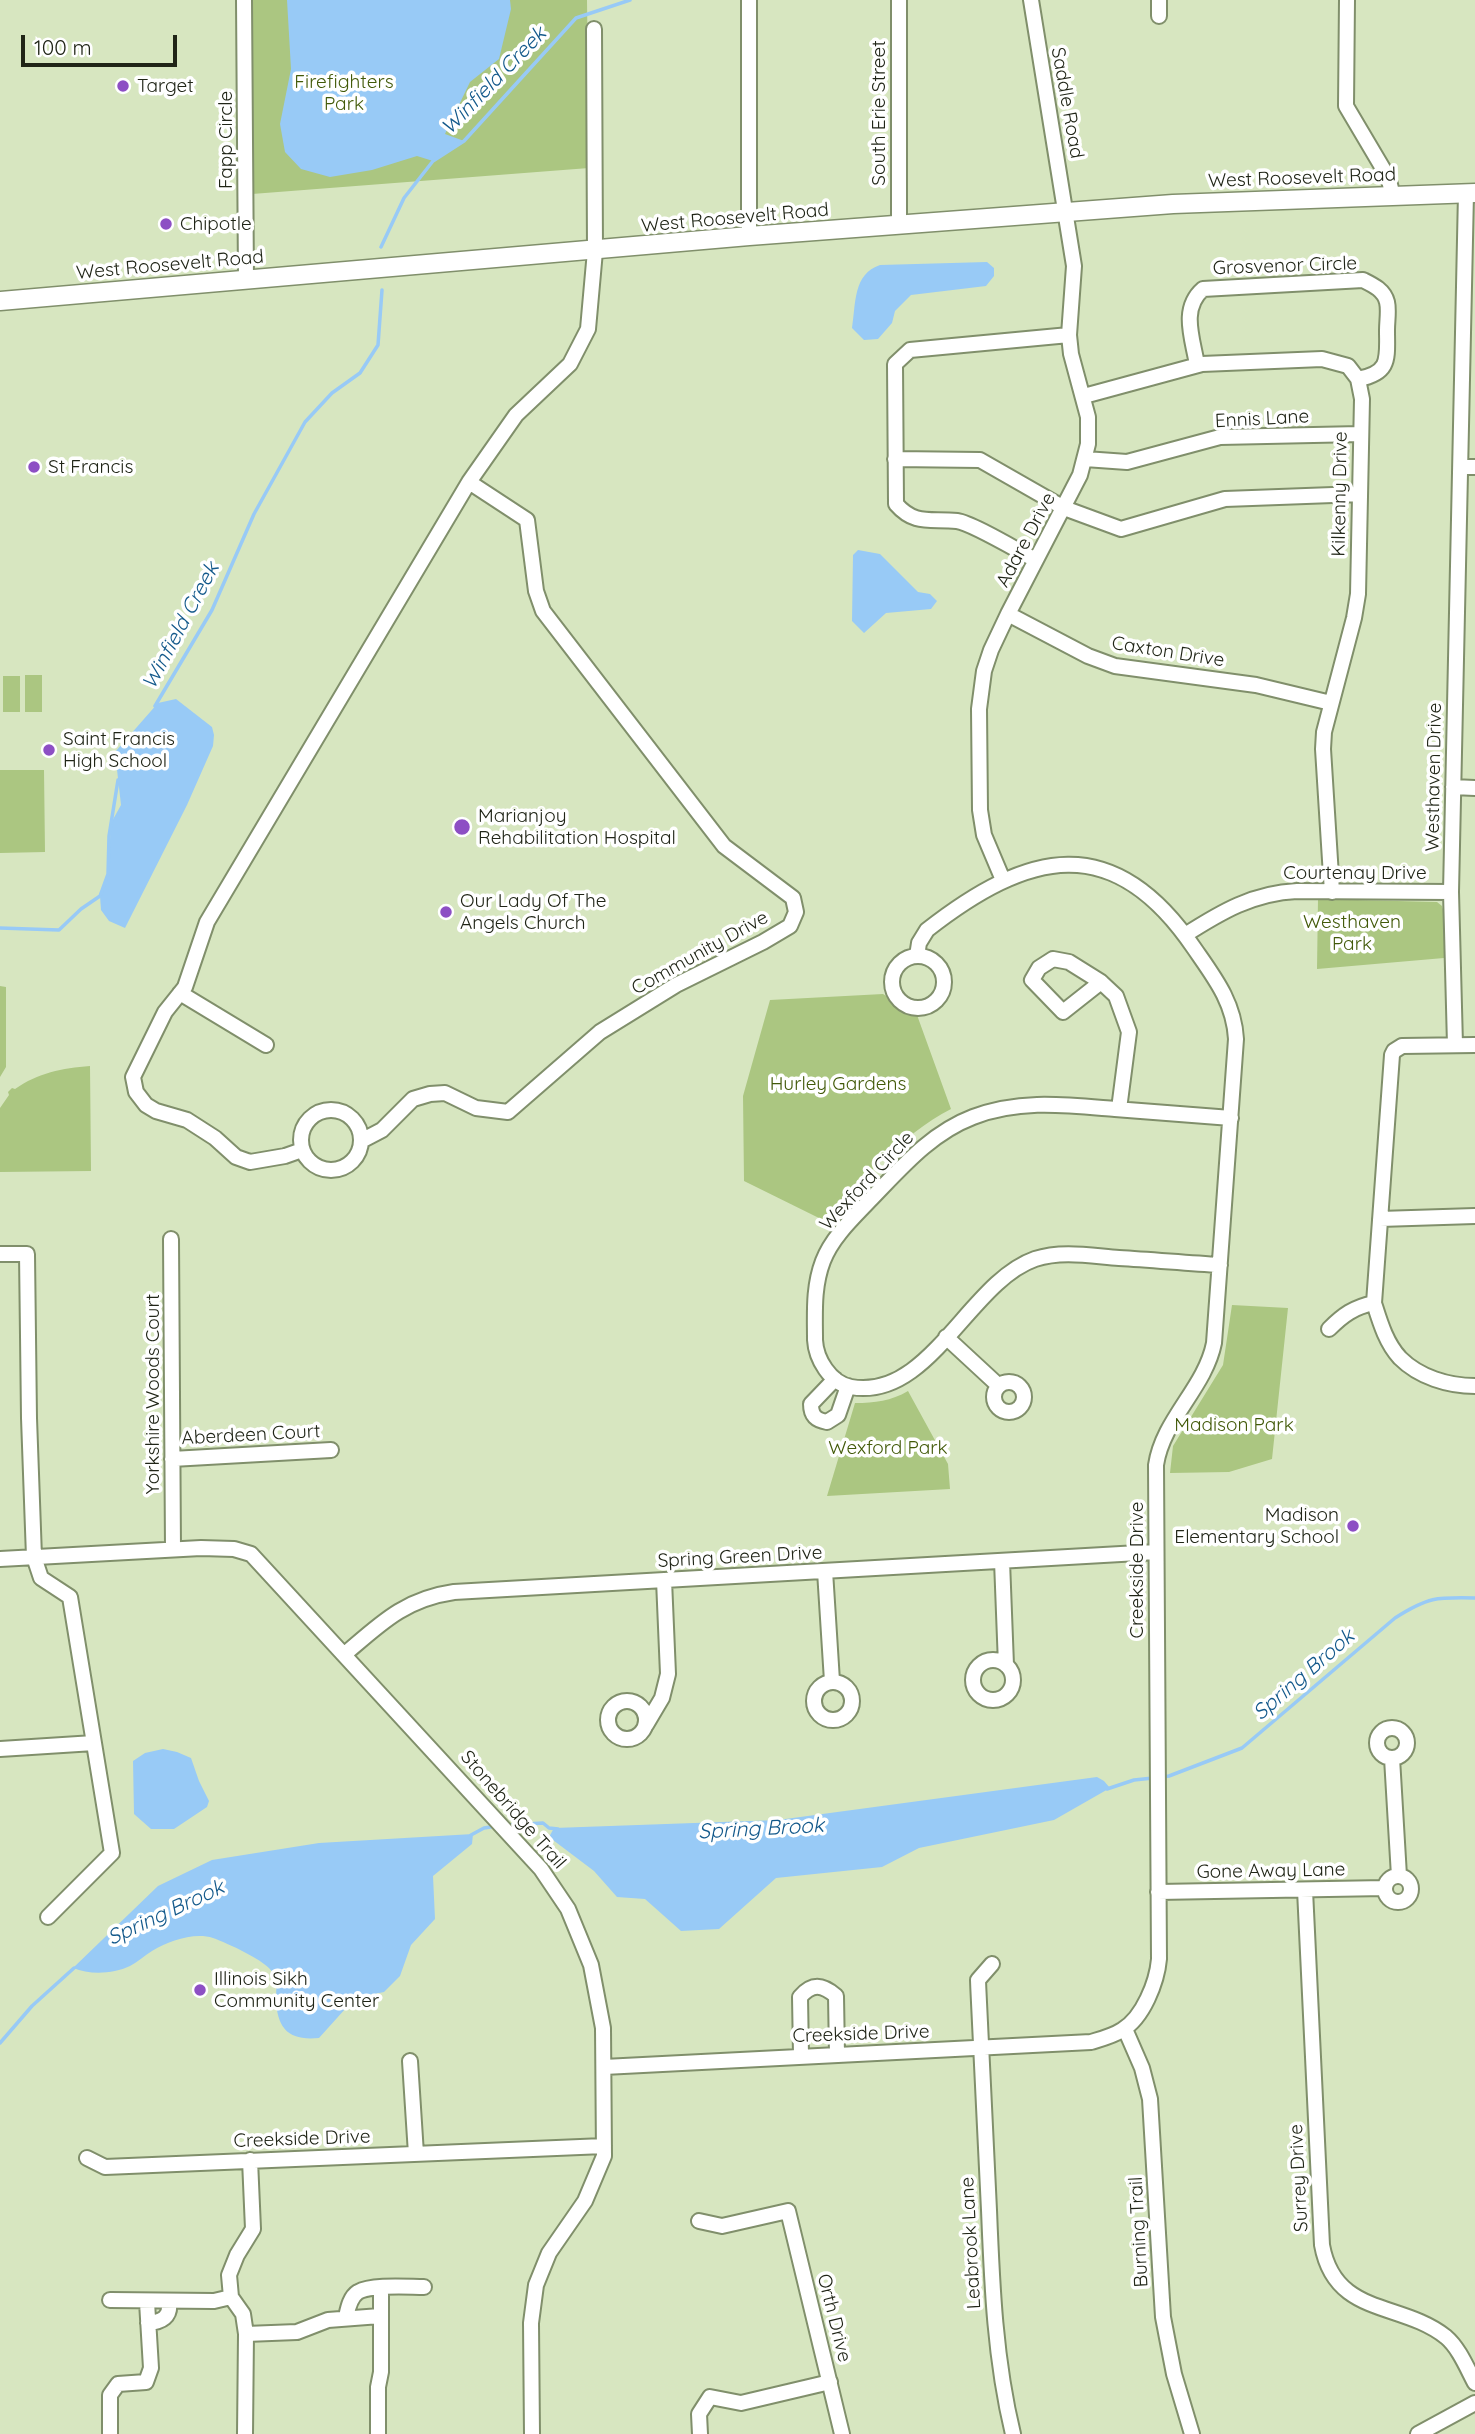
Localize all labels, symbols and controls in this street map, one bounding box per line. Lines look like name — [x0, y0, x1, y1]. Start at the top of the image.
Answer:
scale bar — [24, 21, 180, 65]
water label: Winfield Creek — [436, 22, 552, 140]
text: 100 m — [34, 34, 92, 60]
street label: South Erie Street — [868, 40, 890, 186]
street label: Saddle Road — [1046, 46, 1088, 160]
park label: Firefighters Park — [294, 71, 394, 115]
place label: Target — [137, 75, 194, 97]
marker: Target — [115, 78, 131, 94]
street label: Fapp Circle — [215, 91, 237, 189]
street label: West Roosevelt Road — [1208, 163, 1396, 193]
street label: West Roosevelt Road — [640, 198, 830, 238]
place label: Chipotle — [180, 213, 252, 235]
marker: Chipotle — [158, 216, 174, 232]
street label: West Roosevelt Road — [75, 245, 265, 285]
street label: Grosvenor Circle — [1213, 252, 1357, 280]
street label: Ennis Lane — [1214, 405, 1310, 433]
street label: Kilkenny Drive — [1328, 431, 1352, 557]
place label: St Francis — [48, 456, 133, 478]
marker: St Francis — [26, 459, 42, 475]
street label: Adare Drive — [992, 489, 1060, 591]
water label: Winfield Creek — [137, 558, 225, 694]
street label: Caxton Drive — [1110, 632, 1226, 672]
street label: Westhaven Drive — [1421, 702, 1447, 852]
place label: Saint Francis High School — [63, 728, 175, 772]
marker: Saint Francis High School — [41, 742, 57, 758]
place label: Marianjoy Rehabilitation Hospital — [478, 805, 676, 849]
marker: Marianjoy Rehabilitation Hospital — [452, 817, 472, 837]
street label: Courtenay Drive — [1283, 862, 1427, 884]
place label: Our Lady Of The Angels Church — [460, 890, 607, 934]
marker: Our Lady Of The Angels Church — [438, 904, 454, 920]
street label: Community Drive — [628, 906, 772, 1000]
park label: Westhaven Park — [1303, 911, 1401, 955]
park label: Hurley Gardens — [770, 1073, 906, 1095]
street label: Wexford Circle — [815, 1127, 919, 1235]
street label: Yorkshire Woods Court — [142, 1294, 164, 1494]
park label: Madison Park — [1174, 1414, 1294, 1436]
street label: Aberdeen Court — [181, 1420, 321, 1450]
park label: Wexford Park — [828, 1437, 948, 1459]
street label: Creekside Drive — [1126, 1502, 1148, 1638]
place label: Madison Elementary School — [1174, 1504, 1339, 1548]
marker: Madison Elementary School — [1345, 1518, 1361, 1534]
street label: Spring Green Drive — [657, 1541, 823, 1573]
water label: Spring Brook — [1248, 1624, 1360, 1726]
street label: Stonebridge Trail — [455, 1746, 571, 1874]
water label: Spring Brook — [697, 1813, 825, 1845]
street label: Gone Away Lane — [1196, 1858, 1346, 1884]
water label: Spring Brook — [104, 1875, 228, 1951]
place label: Illinois Sikh Community Center — [214, 1968, 379, 2012]
marker: Illinois Sikh Community Center — [192, 1982, 208, 1998]
street label: Creekside Drive — [792, 2020, 930, 2048]
street label: Surrey Drive — [1285, 2123, 1313, 2233]
street label: Creekside Drive — [233, 2125, 371, 2153]
street label: Leabrook Lane — [956, 2176, 986, 2310]
street label: Burning Trail — [1125, 2176, 1153, 2288]
street label: Orth Drive — [812, 2272, 856, 2364]

